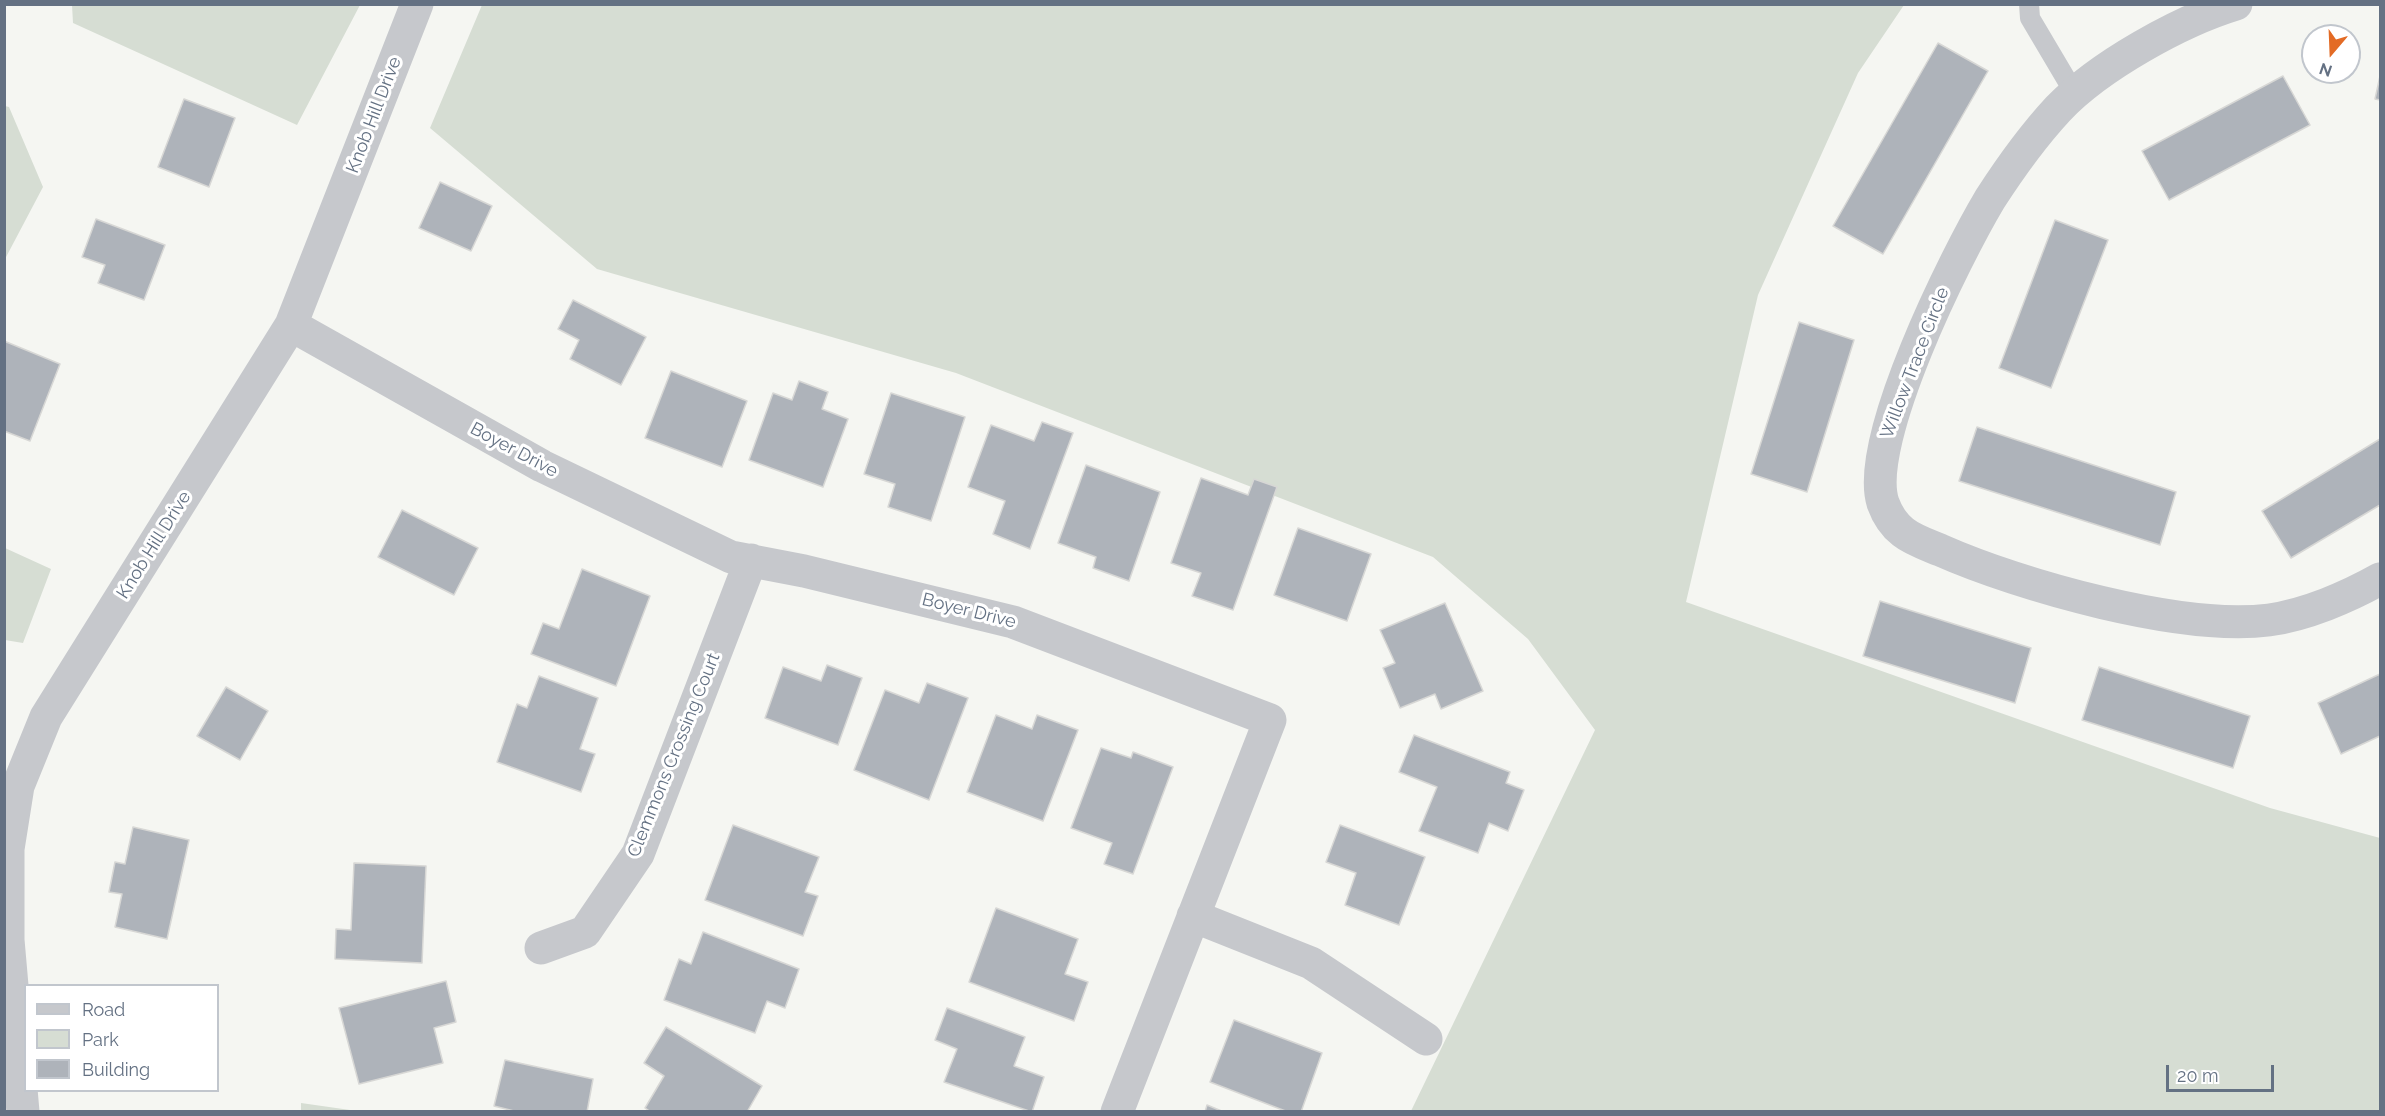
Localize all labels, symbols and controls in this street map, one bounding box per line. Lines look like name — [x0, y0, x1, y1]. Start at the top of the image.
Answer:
north arrow — [2301, 24, 2361, 84]
street label: Knob Hill Drive — [342, 54, 406, 176]
text: N — [2317, 59, 2334, 81]
street label: Willow Trace Circle — [1876, 284, 1954, 442]
street label: Boyer Drive — [466, 418, 562, 482]
street label: Knob Hill Drive — [112, 487, 196, 603]
street label: Boyer Drive — [920, 589, 1018, 633]
street label: Clemmons Crossing Court — [623, 650, 725, 860]
legend — [24, 984, 219, 1092]
text: Road — [82, 999, 125, 1020]
text: Park — [82, 1029, 119, 1050]
scale bar — [2169, 1053, 2277, 1091]
text: Building — [82, 1059, 150, 1080]
text: 20 m — [2177, 1065, 2219, 1086]

